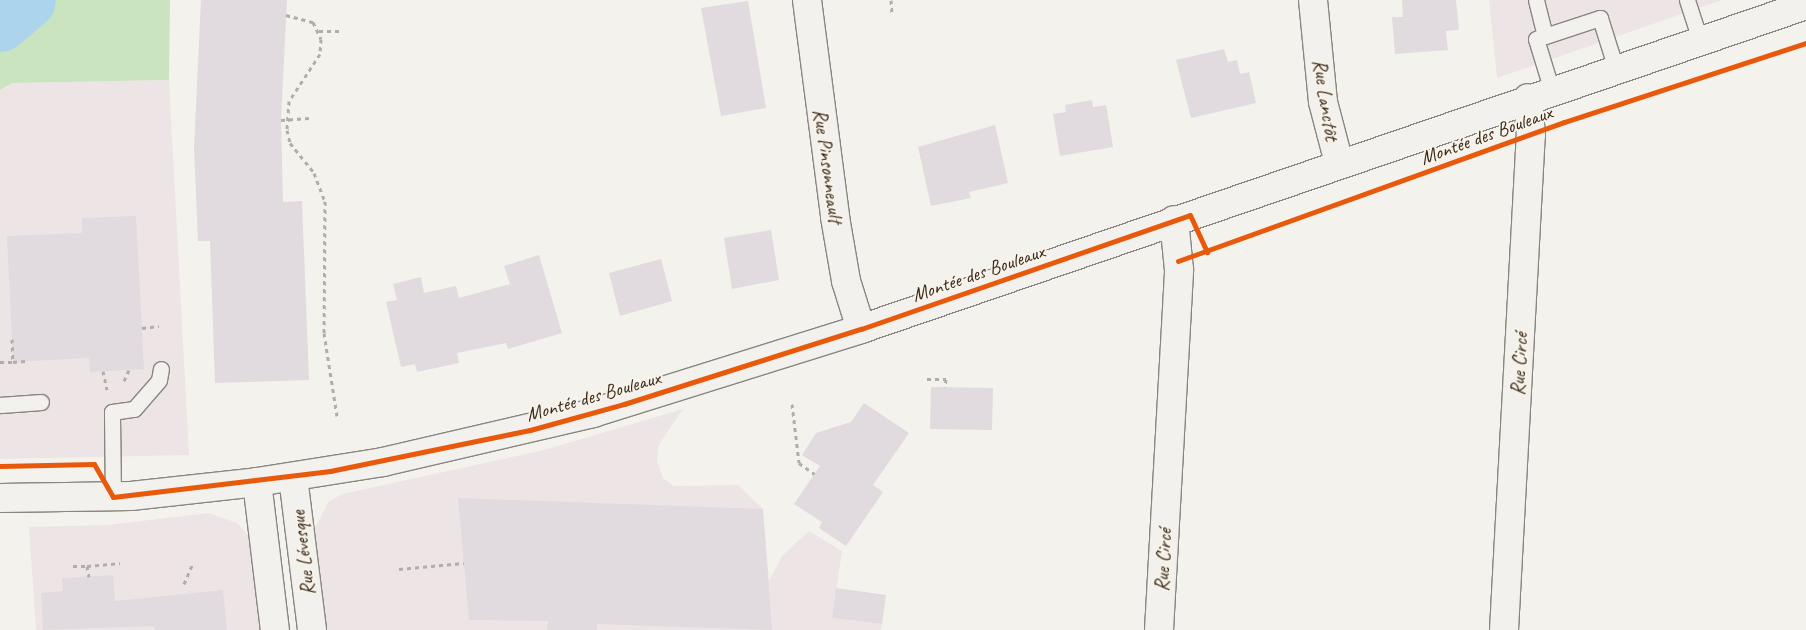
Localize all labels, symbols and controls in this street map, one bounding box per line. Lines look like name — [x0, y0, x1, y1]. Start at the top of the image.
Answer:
street label: Rue Lanctôt — [1308, 57, 1344, 143]
street label: Montée des Bouleaux — [1417, 100, 1555, 170]
street label: Rue Pinsonneault — [808, 107, 848, 225]
street label: Montée des Bouleaux — [909, 239, 1047, 307]
street label: Rue Circé — [1505, 332, 1533, 396]
street label: Montée des Bouleaux — [523, 365, 663, 427]
street label: Rue Lévesque — [286, 509, 320, 597]
street label: Rue Circé — [1149, 528, 1177, 592]

